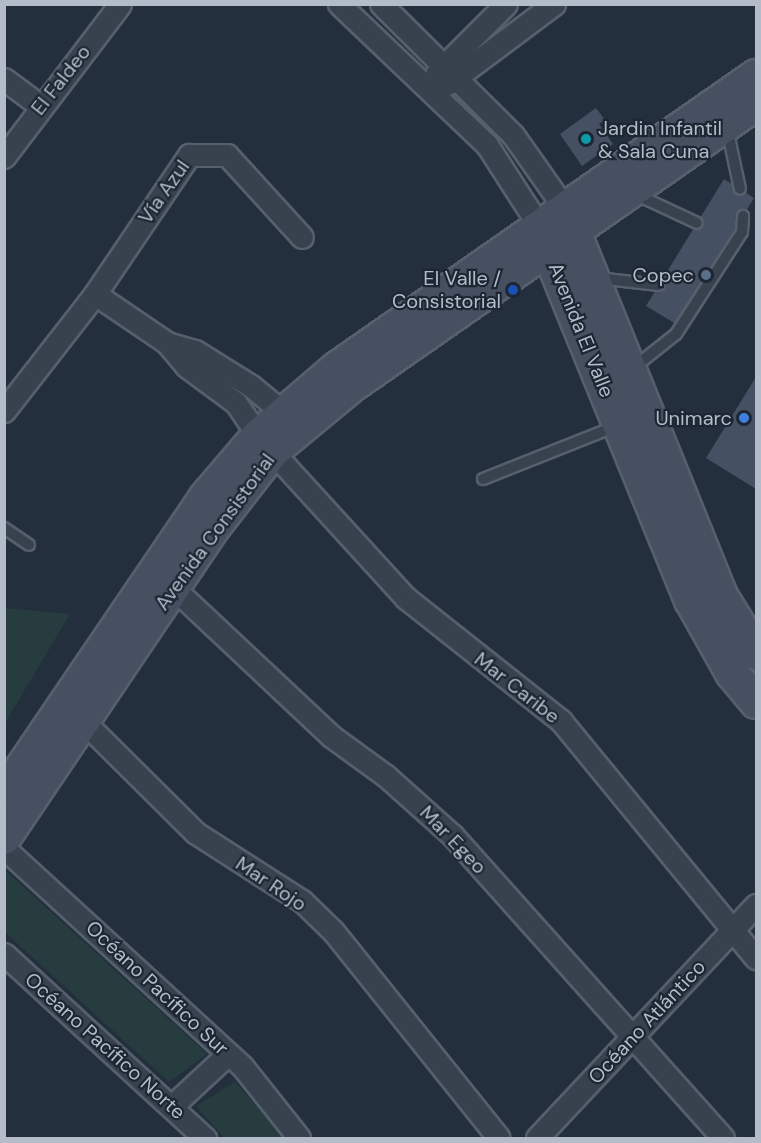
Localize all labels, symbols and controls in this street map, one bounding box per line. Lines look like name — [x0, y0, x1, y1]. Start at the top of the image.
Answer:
street label: El Faldeo — [26, 40, 96, 120]
place label: Jardin Infantil & Sala Cuna — [598, 116, 722, 163]
marker: Jardin Infantil & Sala Cuna — [579, 132, 593, 146]
street label: Vía Azul — [133, 155, 195, 229]
street label: Avenida El Valle — [543, 259, 619, 401]
place label: Copec — [632, 263, 694, 287]
place label: El Valle / Consistorial — [392, 266, 501, 313]
marker: Copec — [699, 268, 713, 282]
marker: El Valle / Consistorial — [506, 283, 520, 297]
place label: Unimarc — [655, 406, 732, 430]
marker: Unimarc — [737, 411, 751, 425]
street label: Avenida Consistorial — [150, 449, 280, 615]
street label: Mar Caribe — [470, 647, 564, 729]
street label: Mar Egeo — [415, 801, 491, 879]
street label: Mar Rojo — [231, 852, 311, 916]
street label: Océano Pacífico Sur — [81, 916, 233, 1060]
street label: Océano Atlántico — [583, 955, 711, 1089]
street label: Océano Pacífico Norte — [20, 968, 190, 1124]

